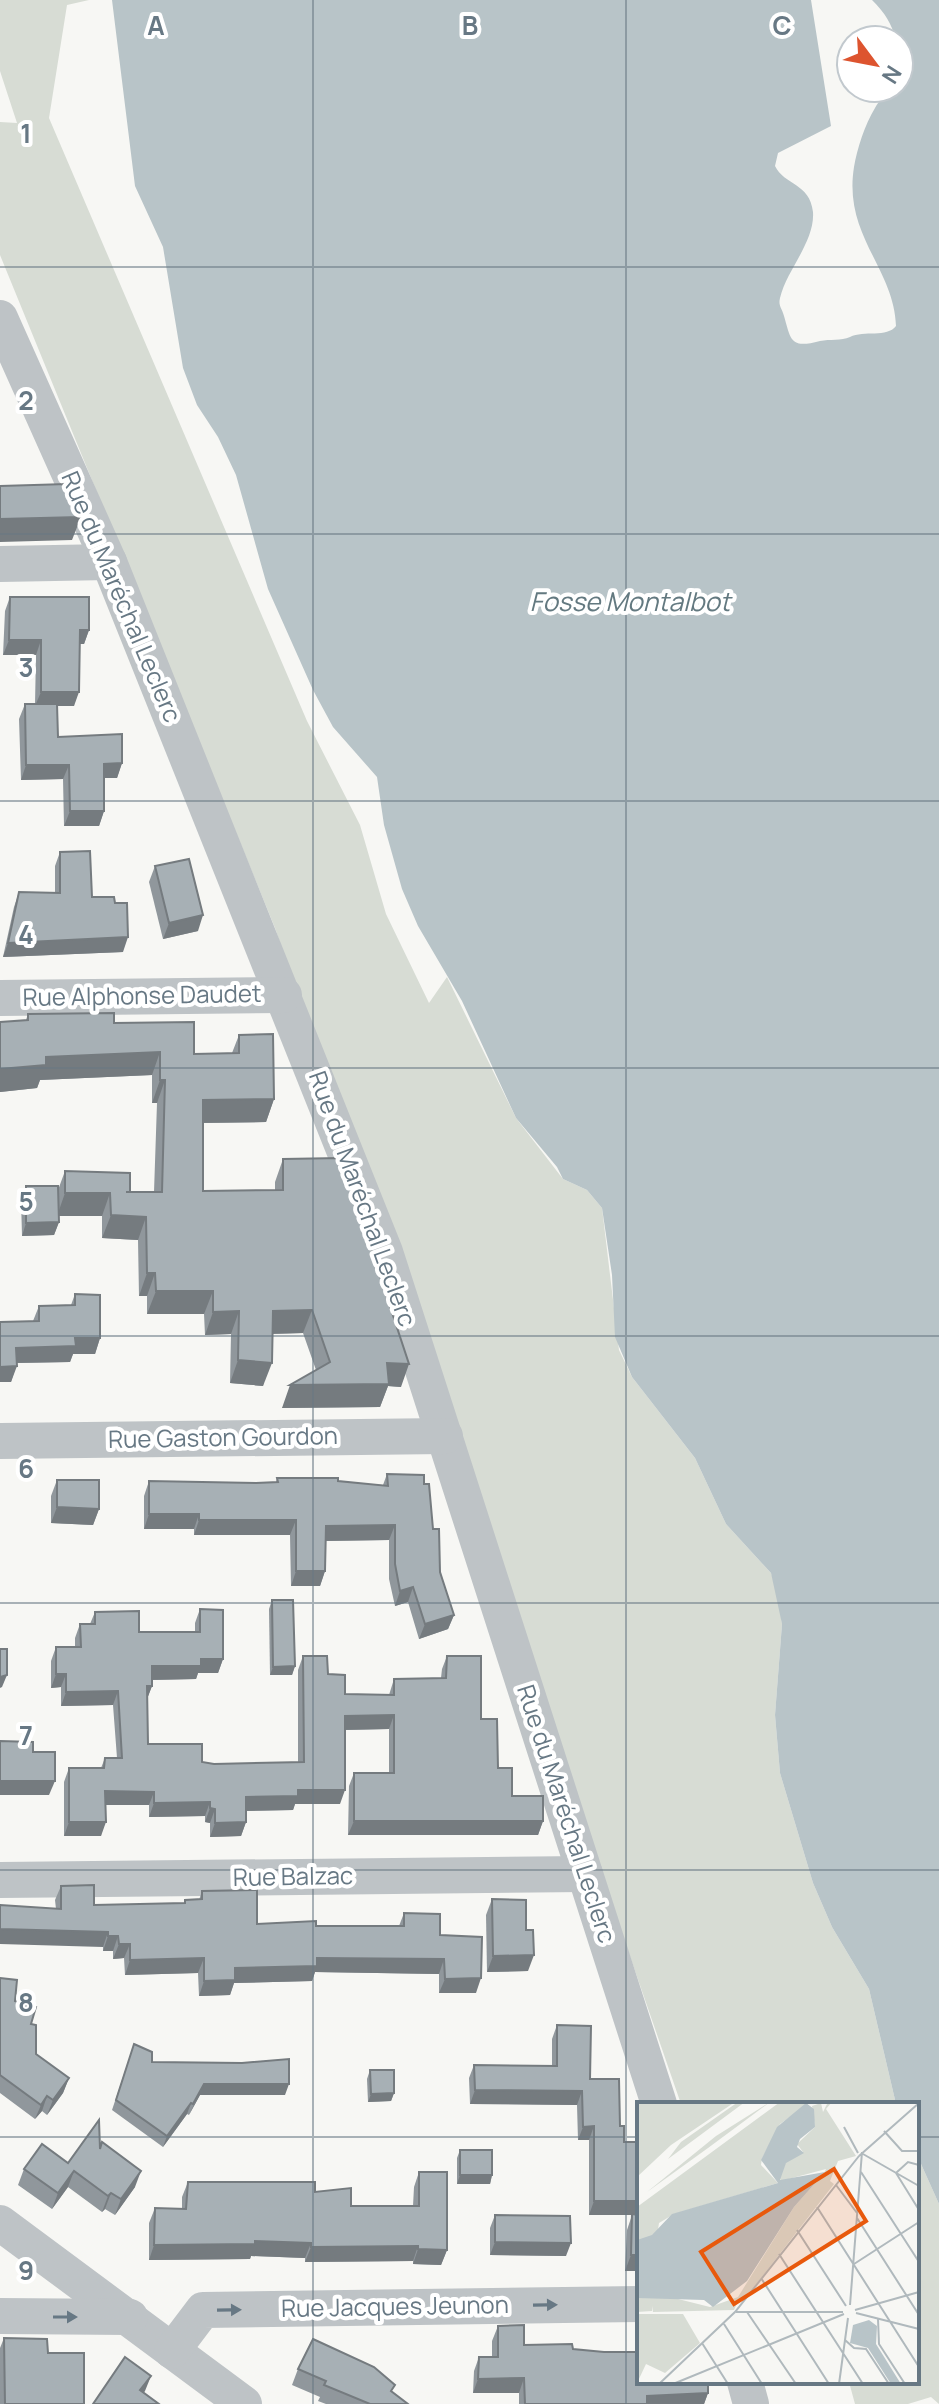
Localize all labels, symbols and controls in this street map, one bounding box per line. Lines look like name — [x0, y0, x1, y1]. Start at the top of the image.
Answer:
text: A — [147, 7, 165, 43]
text: B — [462, 7, 478, 43]
text: C — [772, 7, 792, 43]
north arrow — [835, 24, 915, 104]
text: N — [875, 60, 909, 89]
text: 1 — [20, 115, 32, 151]
text: 2 — [18, 382, 34, 418]
street label: Rue du Maréchal Leclerc — [55, 466, 190, 727]
water label: Fosse Montalbot — [530, 583, 733, 619]
text: 3 — [18, 649, 34, 685]
text: 4 — [18, 916, 34, 952]
street label: Rue Alphonse Daudet — [22, 976, 262, 1013]
street label: Rue du Maréchal Leclerc — [302, 1066, 425, 1331]
text: 5 — [18, 1183, 34, 1219]
street label: Rue Gaston Gourdon — [108, 1418, 338, 1455]
text: 6 — [18, 1450, 34, 1486]
street label: Rue du Maréchal Leclerc — [510, 1680, 625, 1947]
text: 7 — [19, 1717, 33, 1753]
street label: Rue Balzac — [232, 1858, 353, 1893]
text: 8 — [18, 1984, 34, 2020]
inset map — [637, 2102, 919, 2384]
text: 9 — [18, 2252, 34, 2288]
street label: Rue Jacques Jeunon — [281, 2287, 509, 2324]
one-way arrow — [533, 2299, 558, 2311]
one-way arrow — [217, 2303, 242, 2316]
one-way arrow — [53, 2311, 78, 2323]

